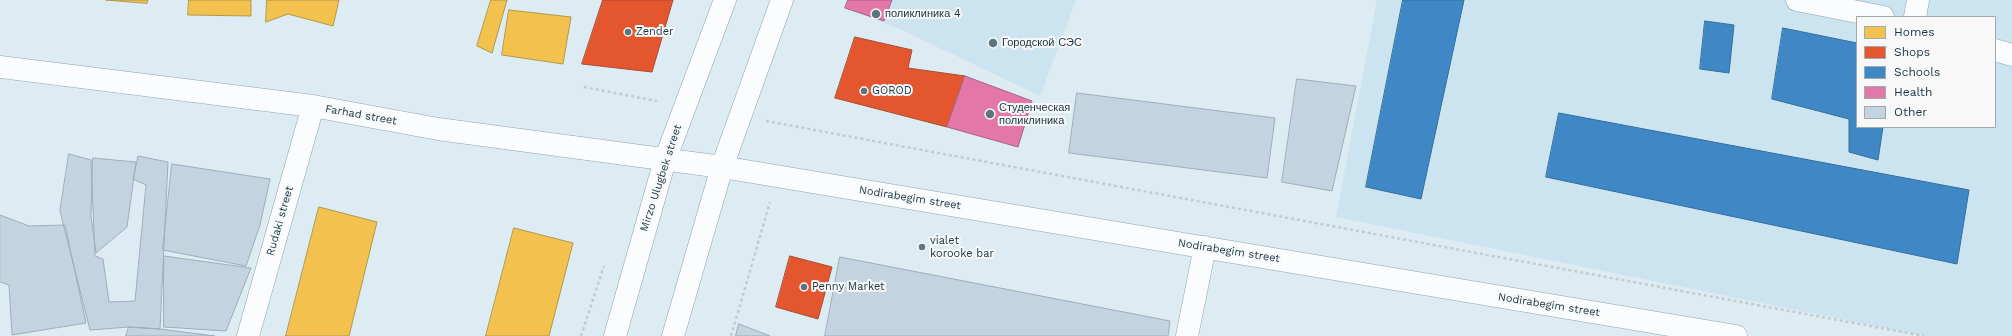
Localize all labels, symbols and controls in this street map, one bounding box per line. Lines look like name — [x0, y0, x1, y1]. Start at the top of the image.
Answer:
place label: поликлиника 4 — [885, 7, 961, 21]
marker: поликлиника 4 — [870, 8, 882, 20]
legend — [1856, 16, 1996, 128]
place label: Zender — [636, 25, 674, 39]
text: Homes — [1894, 25, 1935, 39]
marker: Zender — [623, 27, 633, 37]
place label: Городской СЭС — [1002, 36, 1082, 50]
marker: Городской СЭС — [987, 37, 999, 49]
text: Shops — [1894, 45, 1930, 59]
text: Schools — [1894, 65, 1940, 79]
place label: GOROD — [872, 84, 912, 98]
text: Health — [1894, 85, 1932, 99]
marker: GOROD — [859, 86, 869, 96]
place label: Студенческая поликлиника — [999, 101, 1070, 127]
street label: Farhad street — [324, 102, 398, 128]
text: Other — [1894, 105, 1927, 119]
marker: Студенческая поликлиника — [984, 108, 996, 120]
street label: Mirzo Ulugbek street — [637, 123, 685, 233]
street label: Nodirabegim street — [858, 183, 962, 213]
street label: Rudaki street — [264, 185, 296, 257]
place label: vialet korooke bar — [930, 234, 994, 260]
street label: Nodirabegim street — [1177, 236, 1281, 266]
marker: vialet korooke bar — [917, 242, 927, 252]
place label: Penny Market — [812, 280, 885, 294]
marker: Penny Market — [799, 282, 809, 292]
street label: Nodirabegim street — [1497, 290, 1601, 320]

